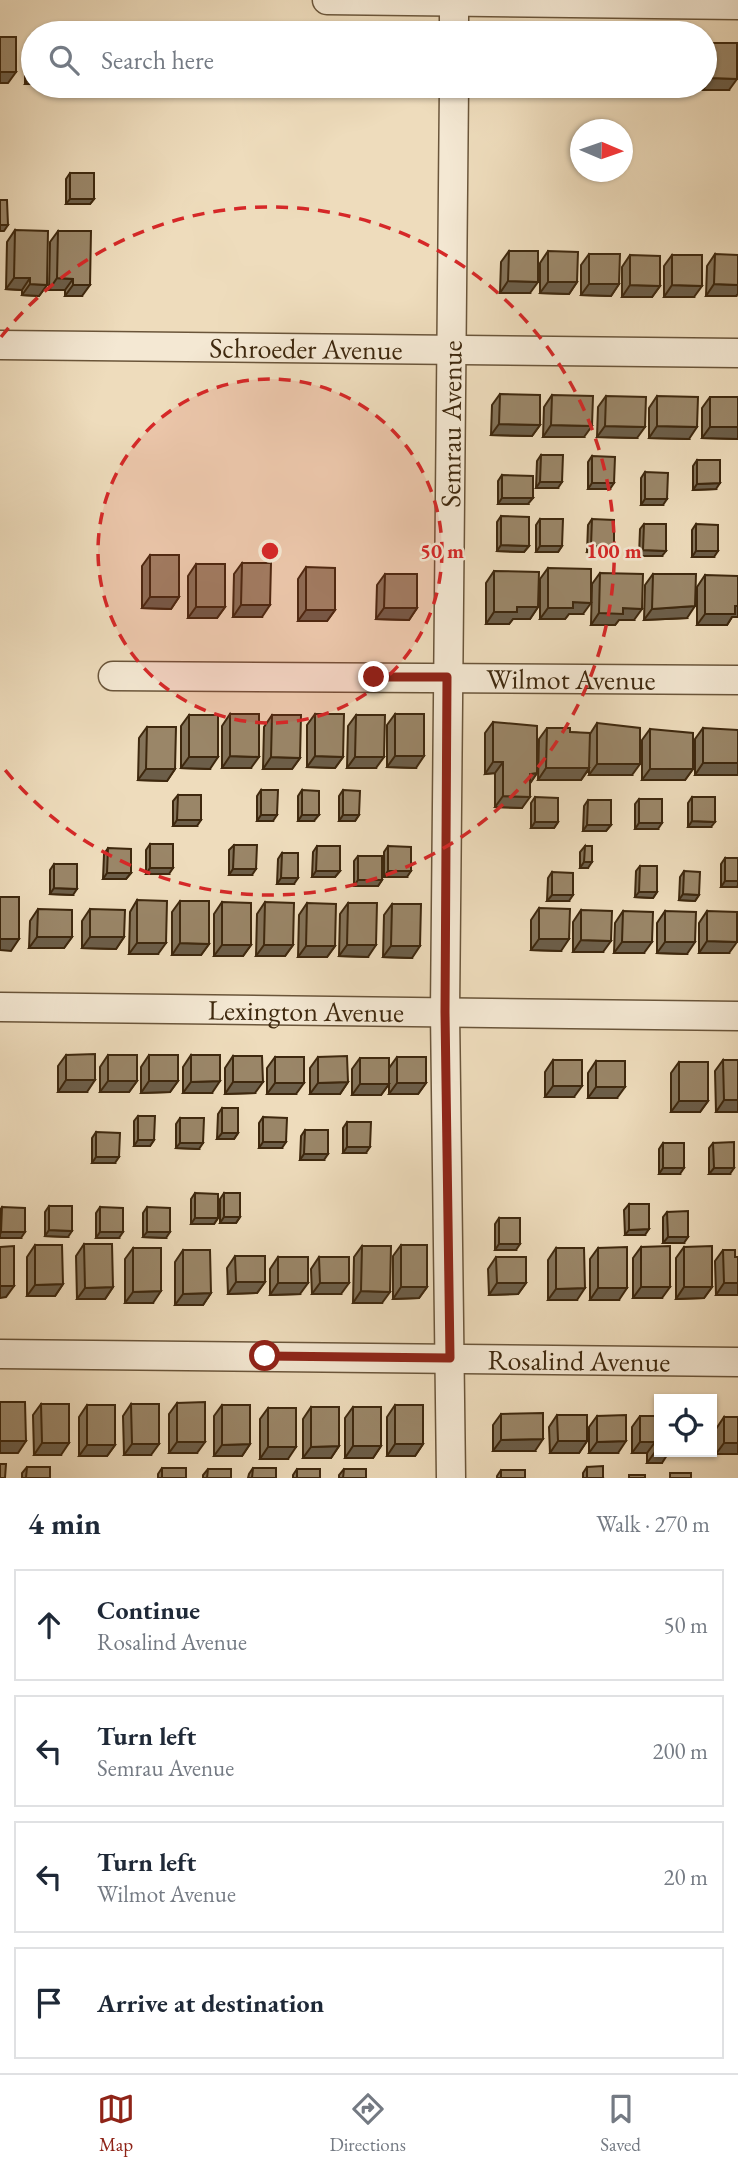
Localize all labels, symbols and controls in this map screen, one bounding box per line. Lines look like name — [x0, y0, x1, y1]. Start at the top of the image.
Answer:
search box — [21, 21, 717, 98]
icon: search — [45, 41, 83, 79]
text: Search here — [101, 43, 214, 77]
north arrow — [570, 119, 633, 182]
street label: Schroeder Avenue — [209, 329, 403, 367]
street label: Semrau Avenue — [432, 340, 470, 508]
text: 50 m — [420, 537, 464, 564]
text: 100 m — [586, 537, 642, 564]
centre of rings — [258, 539, 282, 563]
street label: Wilmot Avenue — [486, 660, 656, 697]
route end — [358, 661, 389, 692]
street label: Lexington Avenue — [208, 992, 404, 1030]
route start — [249, 1340, 280, 1371]
street label: Rosalind Avenue — [487, 1341, 671, 1379]
map controls — [654, 1394, 717, 1457]
button: locate — [654, 1394, 717, 1457]
text: 4 min — [28, 1504, 101, 1543]
text: Walk · 270 m — [596, 1509, 710, 1539]
text: Continue — [97, 1593, 200, 1627]
icon: ahead — [30, 1606, 68, 1644]
text: 50 m — [663, 1610, 708, 1640]
text: Rosalind Avenue — [97, 1627, 247, 1657]
text: Turn left — [97, 1719, 196, 1753]
icon: left — [30, 1732, 68, 1770]
text: 200 m — [652, 1736, 708, 1766]
text: Semrau Avenue — [97, 1753, 234, 1783]
text: Turn left — [97, 1845, 196, 1879]
icon: left — [30, 1858, 68, 1896]
text: 20 m — [663, 1862, 708, 1892]
text: Wilmot Avenue — [97, 1879, 236, 1909]
icon: arrive — [30, 1984, 68, 2022]
text: Arrive at destination — [97, 1986, 324, 2020]
tab: Map — [97, 2090, 135, 2157]
tab: Directions — [329, 2090, 406, 2157]
tab: Saved — [600, 2090, 641, 2157]

